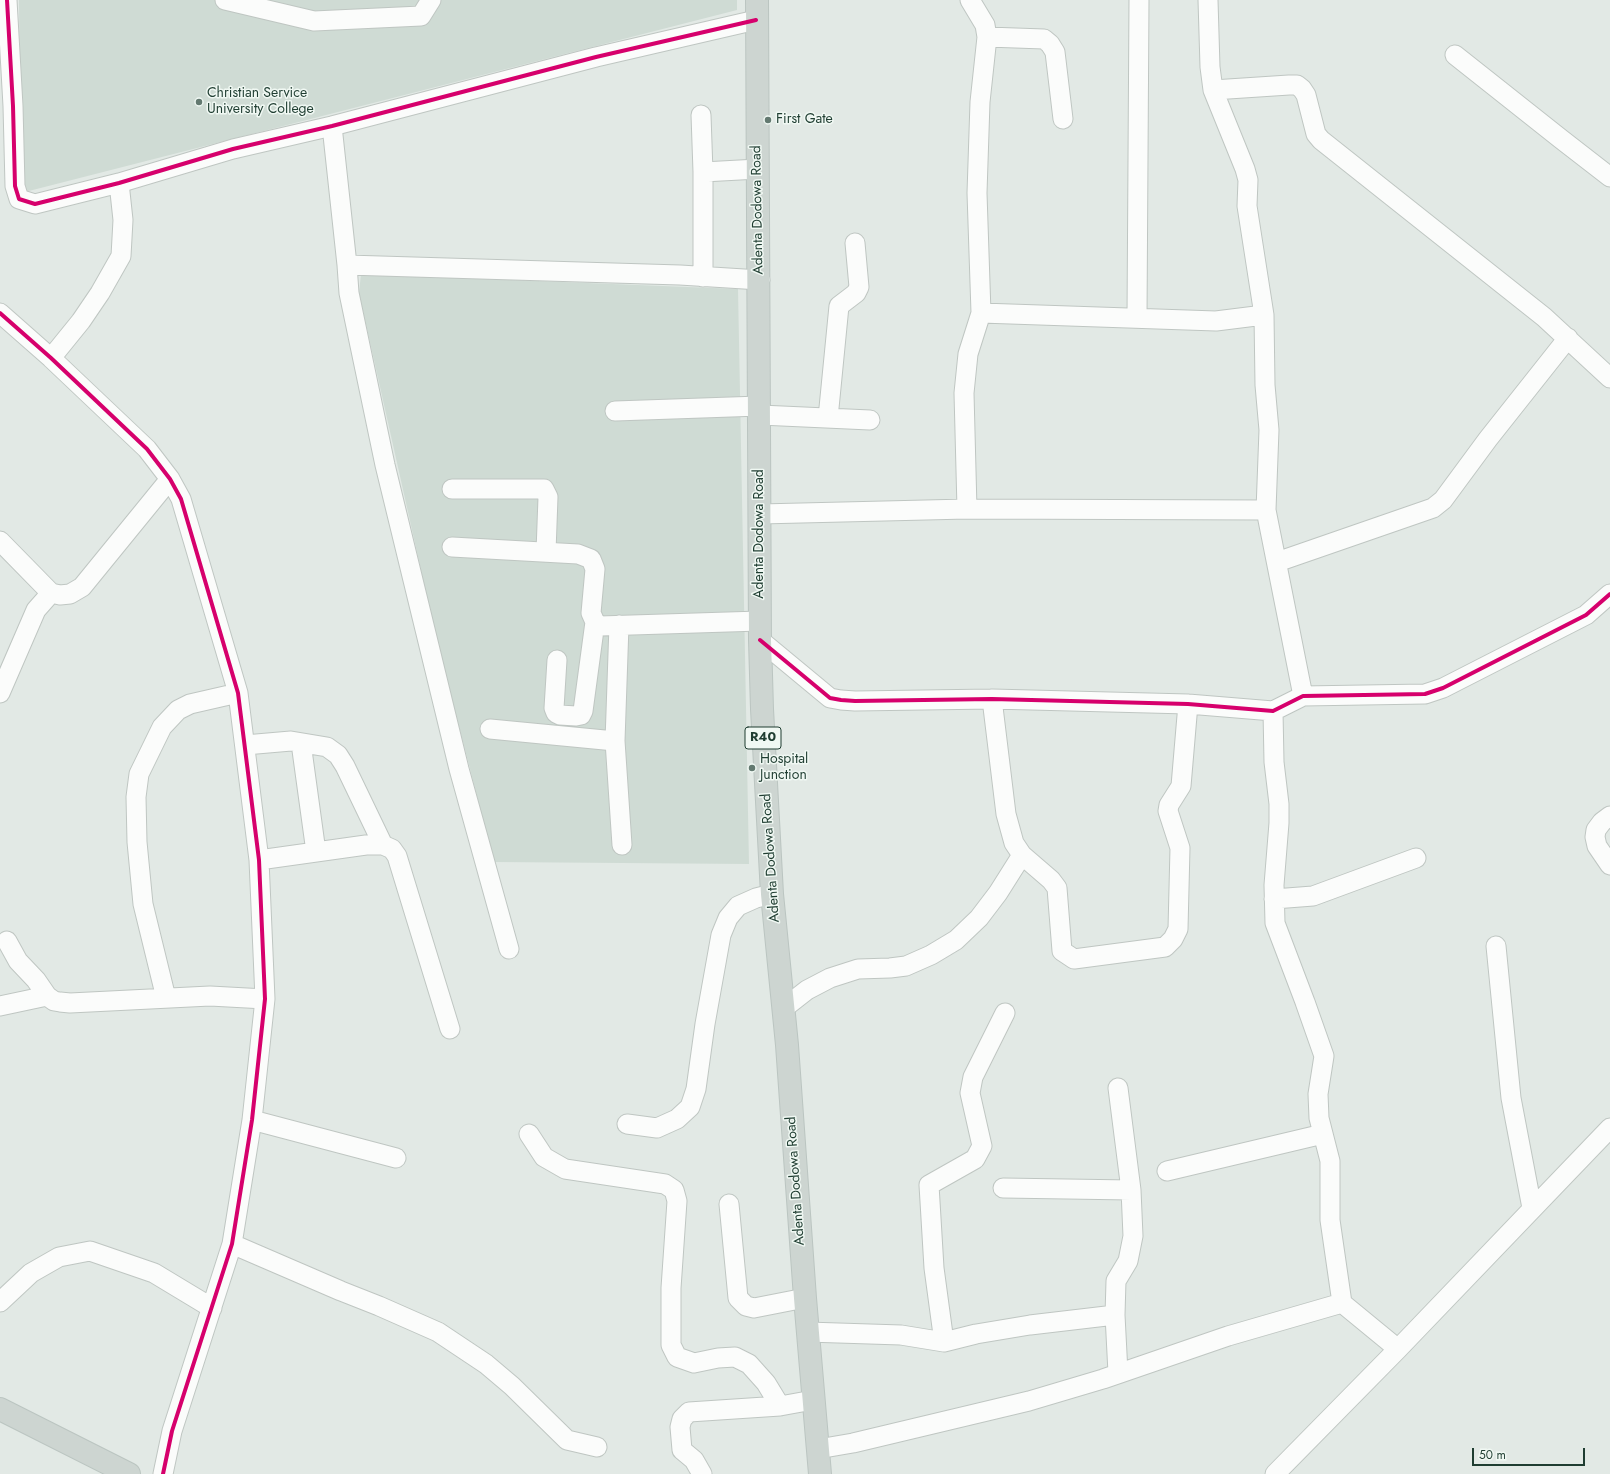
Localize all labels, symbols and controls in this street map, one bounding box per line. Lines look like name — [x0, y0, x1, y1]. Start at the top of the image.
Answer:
place label: Christian Service University College — [207, 86, 314, 118]
marker: Christian Service University College — [194, 97, 204, 107]
place label: First Gate — [776, 112, 833, 128]
marker: First Gate — [763, 115, 773, 125]
street label: Adenta Dodowa Road — [748, 145, 768, 275]
street label: Adenta Dodowa Road — [752, 469, 768, 599]
road number: R40 — [745, 727, 781, 749]
place label: Hospital Junction — [760, 752, 808, 784]
marker: Hospital Junction — [747, 763, 757, 773]
street label: Adenta Dodowa Road — [758, 793, 784, 923]
street label: Adenta Dodowa Road — [783, 1116, 809, 1246]
scale bar — [1474, 1440, 1587, 1466]
text: 50 m — [1479, 1446, 1506, 1464]

